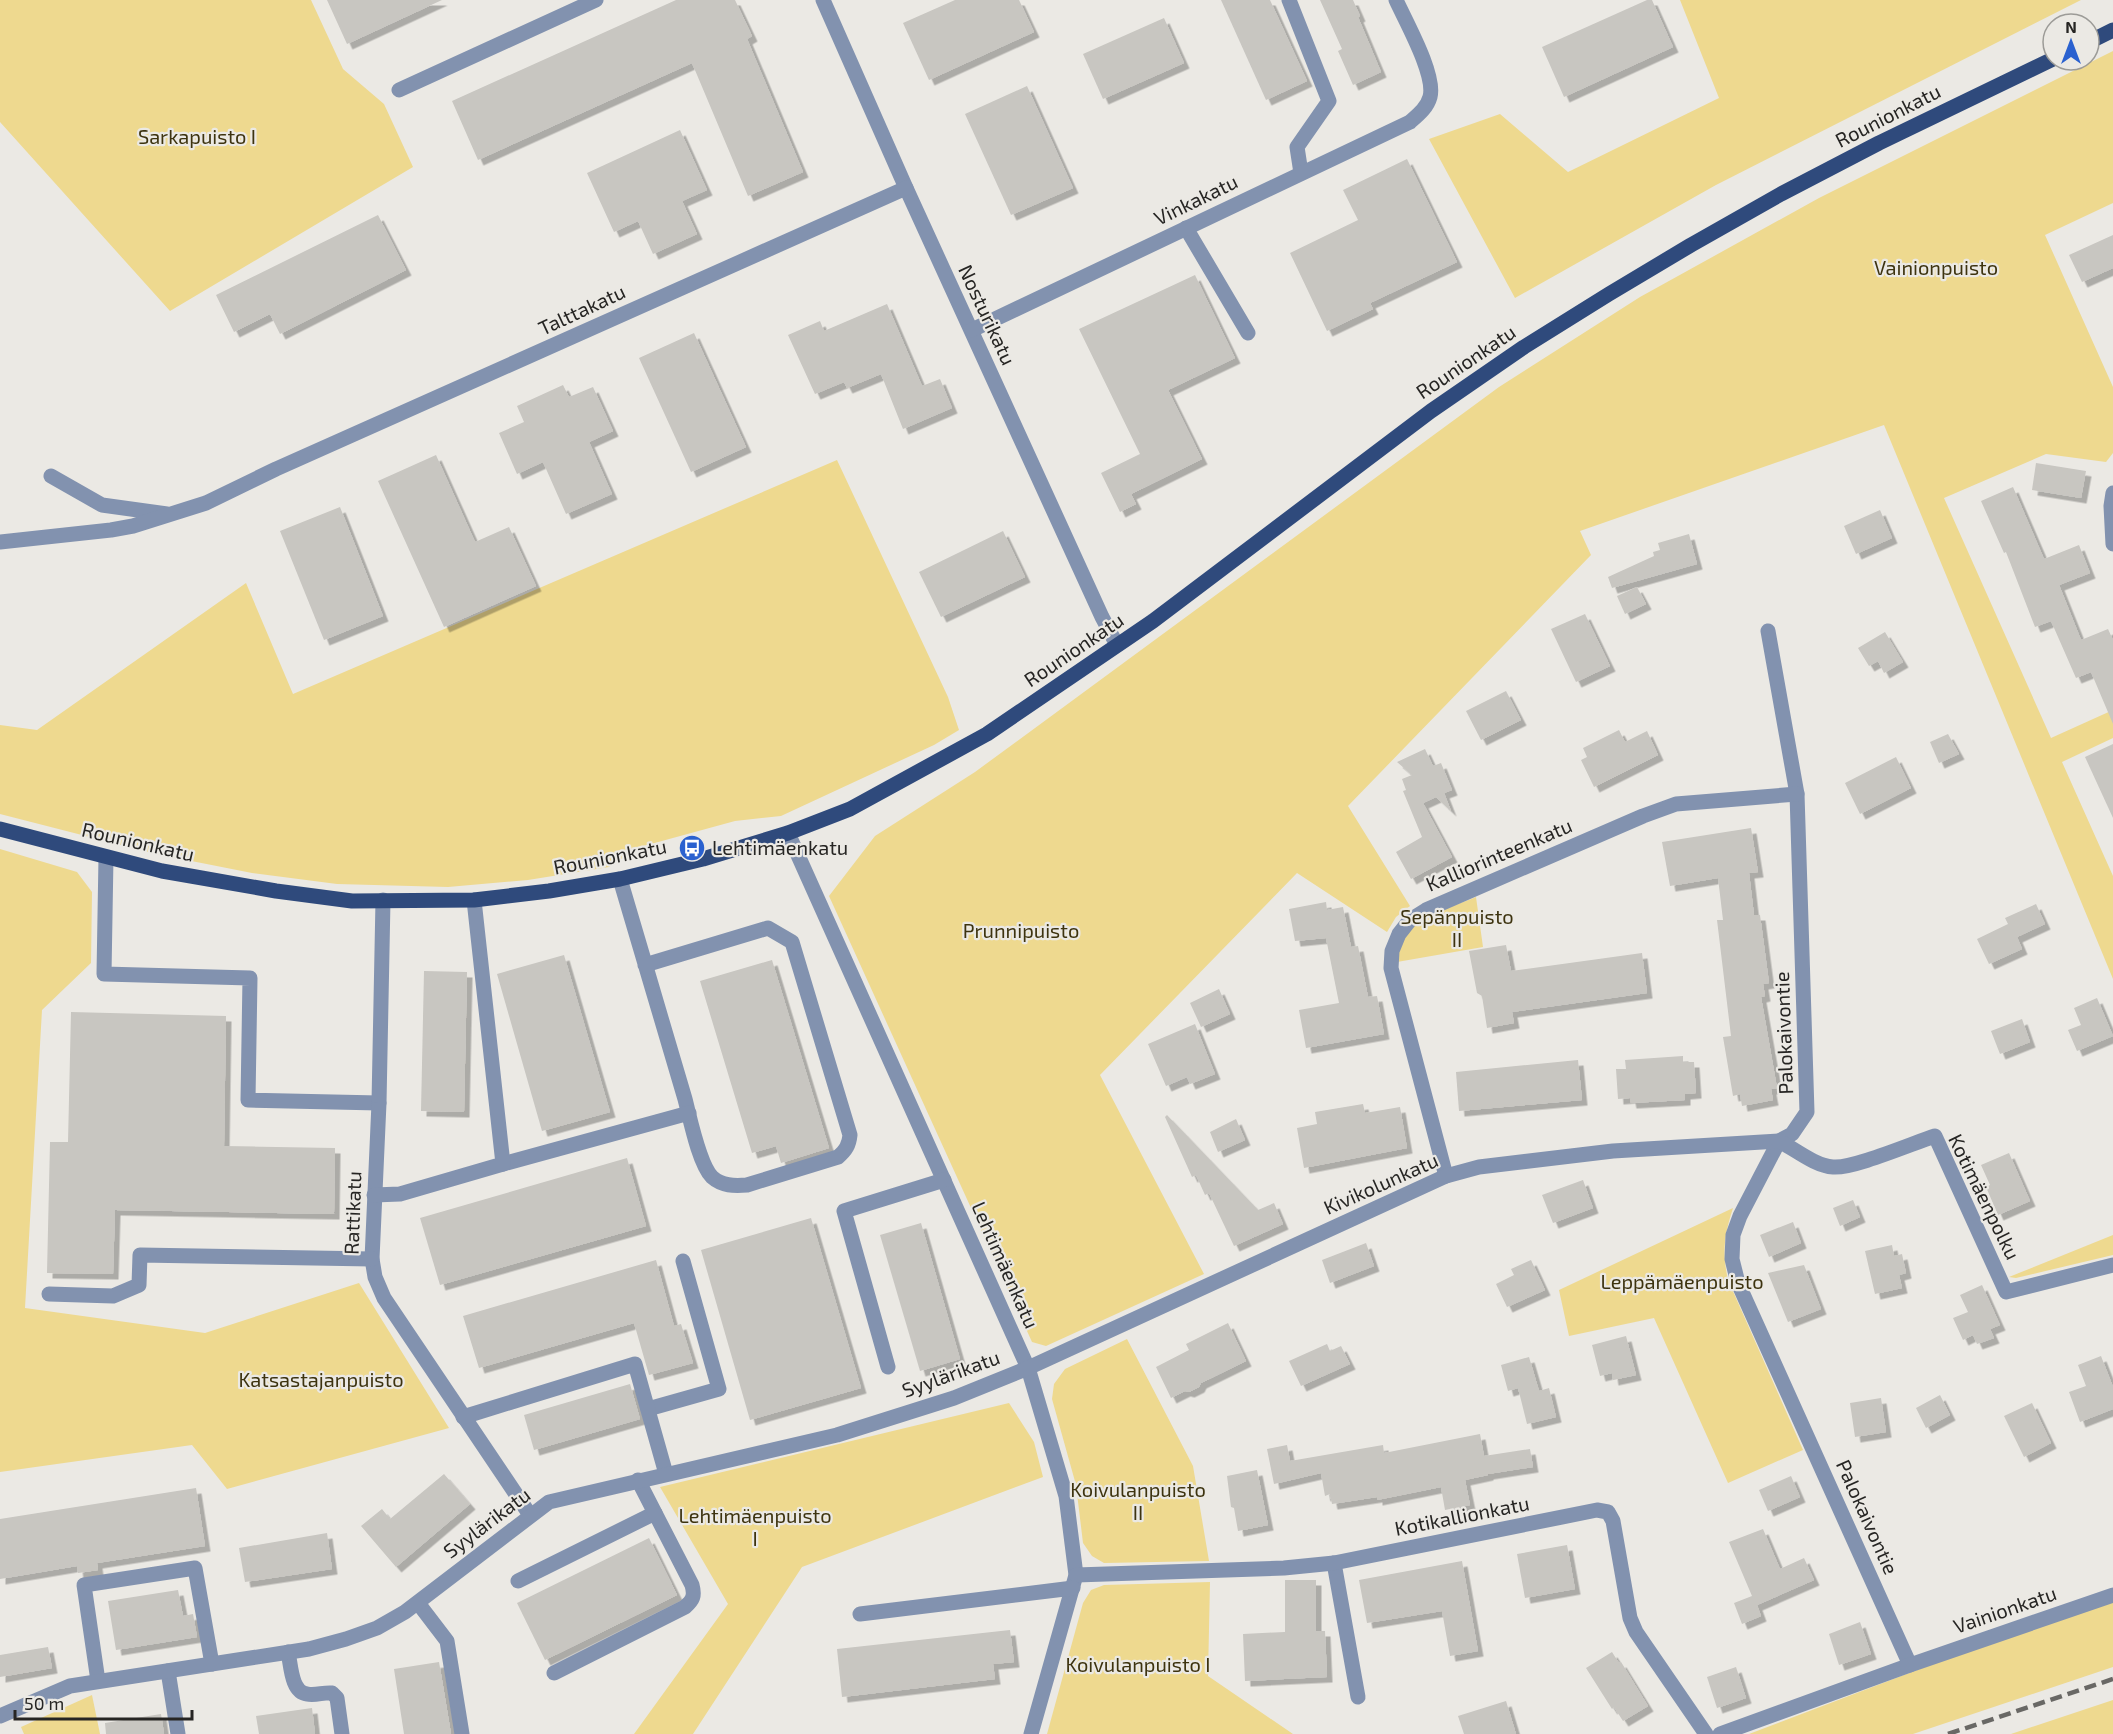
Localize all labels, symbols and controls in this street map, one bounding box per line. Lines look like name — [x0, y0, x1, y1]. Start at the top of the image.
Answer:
north arrow — [2041, 12, 2101, 72]
text: N — [2065, 17, 2077, 36]
street label: Rounionkatu — [1831, 78, 1944, 152]
park label: Sarkapuisto I — [138, 124, 256, 148]
street label: Vinkakatu — [1150, 169, 1241, 230]
park label: Vainionpuisto — [1874, 255, 1998, 279]
street label: Nosturikatu — [954, 261, 1022, 369]
street label: Talttakatu — [534, 279, 629, 340]
street label: Rounionkatu — [1411, 319, 1520, 403]
street label: Rounionkatu — [1019, 607, 1128, 691]
street label: Kalliorinteenkatu — [1422, 812, 1575, 896]
street label: Rounionkatu — [80, 816, 197, 866]
street label: Rounionkatu — [551, 833, 668, 879]
bus stop icon: Lehtimäenkatu — [677, 833, 707, 863]
place label: Lehtimäenkatu — [712, 835, 848, 859]
park label: Sepänpuisto II — [1400, 904, 1514, 951]
park label: Prunnipuisto — [963, 918, 1079, 942]
street label: Palokaivontie — [1769, 971, 1797, 1095]
street label: Kotimäenpolku — [1944, 1130, 2026, 1263]
street label: Kivikolunkatu — [1320, 1147, 1442, 1219]
street label: Rattikatu — [339, 1171, 365, 1255]
street label: Lehtimäenkatu — [967, 1197, 1045, 1332]
park label: Leppämäenpuisto — [1600, 1269, 1764, 1293]
street label: Syylärikatu — [898, 1344, 1003, 1402]
park label: Katsastajanpuisto — [238, 1367, 404, 1391]
street label: Palokaivontie — [1832, 1456, 1904, 1578]
park label: Koivulanpuisto II — [1070, 1477, 1206, 1524]
street label: Syylärikatu — [438, 1482, 534, 1563]
street label: Kotikallionkatu — [1392, 1490, 1531, 1540]
park label: Lehtimäenpuisto I — [678, 1503, 832, 1550]
street label: Vainionkatu — [1950, 1580, 2059, 1638]
park label: Koivulanpuisto I — [1065, 1652, 1211, 1676]
scale bar — [15, 1683, 192, 1721]
text: 50 m — [24, 1692, 64, 1714]

